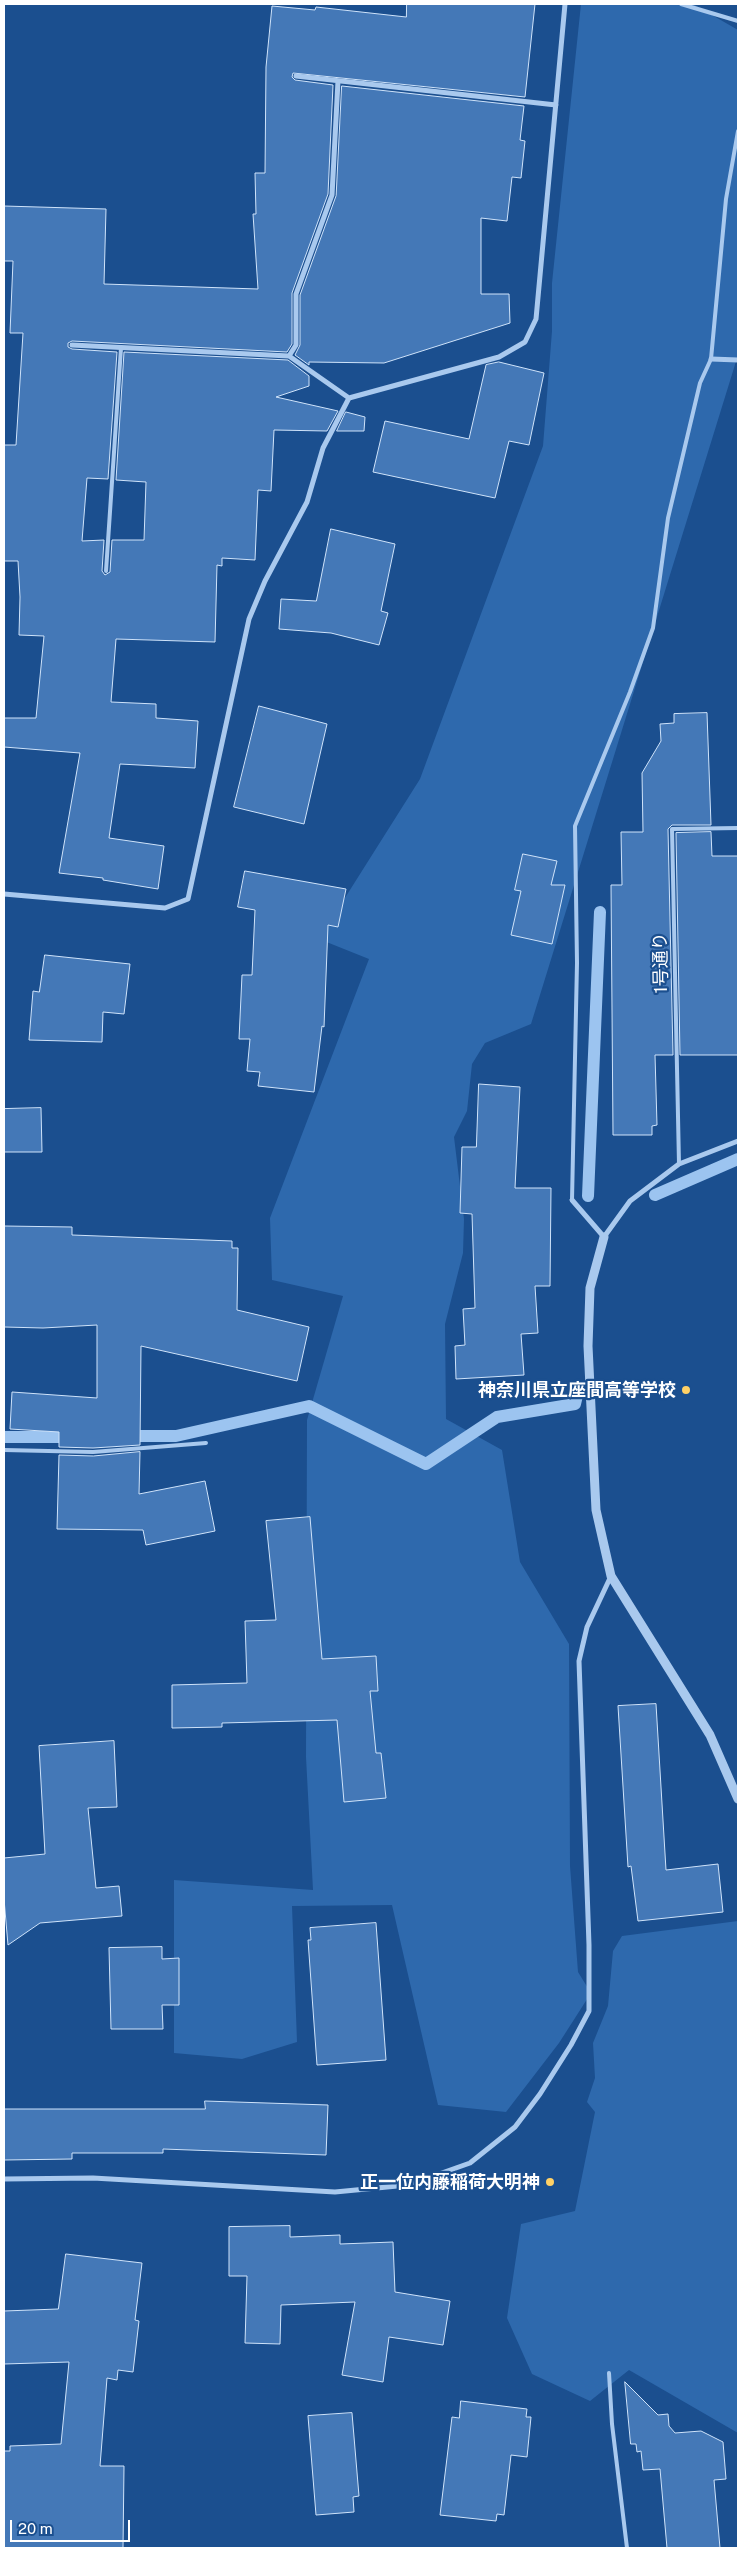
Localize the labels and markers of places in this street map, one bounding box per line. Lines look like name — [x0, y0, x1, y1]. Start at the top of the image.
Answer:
place label: 神奈川県立座間高等学校 — [478, 1379, 676, 1401]
marker: 神奈川県立座間高等学校 — [680, 1384, 692, 1396]
place label: 正一位内藤稲荷大明神 — [360, 2171, 540, 2193]
marker: 正一位内藤稲荷大明神 — [544, 2176, 556, 2188]

